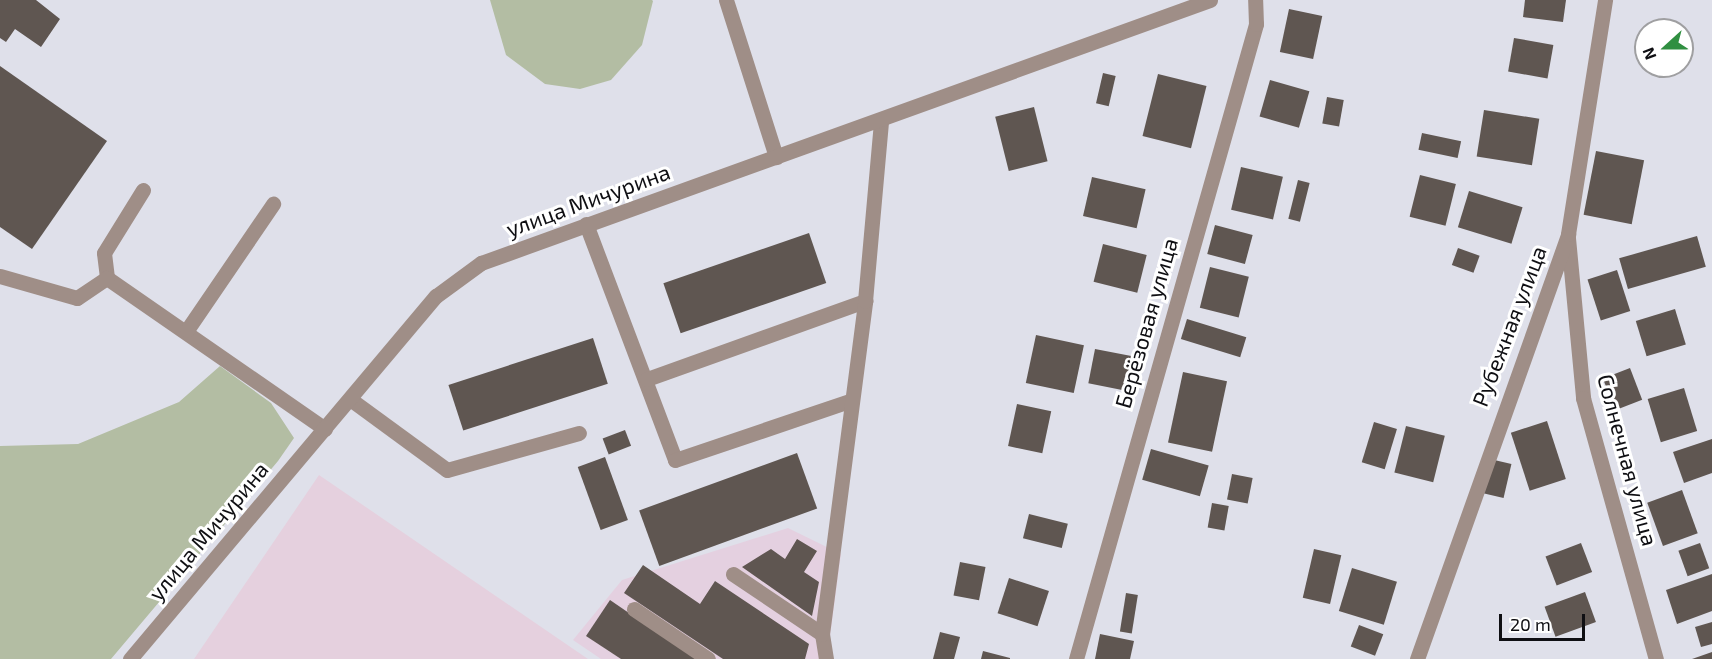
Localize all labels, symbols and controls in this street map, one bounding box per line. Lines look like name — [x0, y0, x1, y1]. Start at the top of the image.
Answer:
north arrow — [1634, 18, 1694, 78]
text: N — [1638, 45, 1660, 63]
street label: улица Мичурина — [502, 158, 674, 242]
street label: Берёзовая улица — [1109, 235, 1183, 411]
street label: Рубежная улица — [1466, 242, 1552, 410]
street label: Солнечная улица — [1592, 371, 1664, 549]
street label: улица Мичурина — [142, 456, 274, 606]
scale bar — [1502, 602, 1588, 640]
text: 20 m — [1510, 613, 1551, 635]

